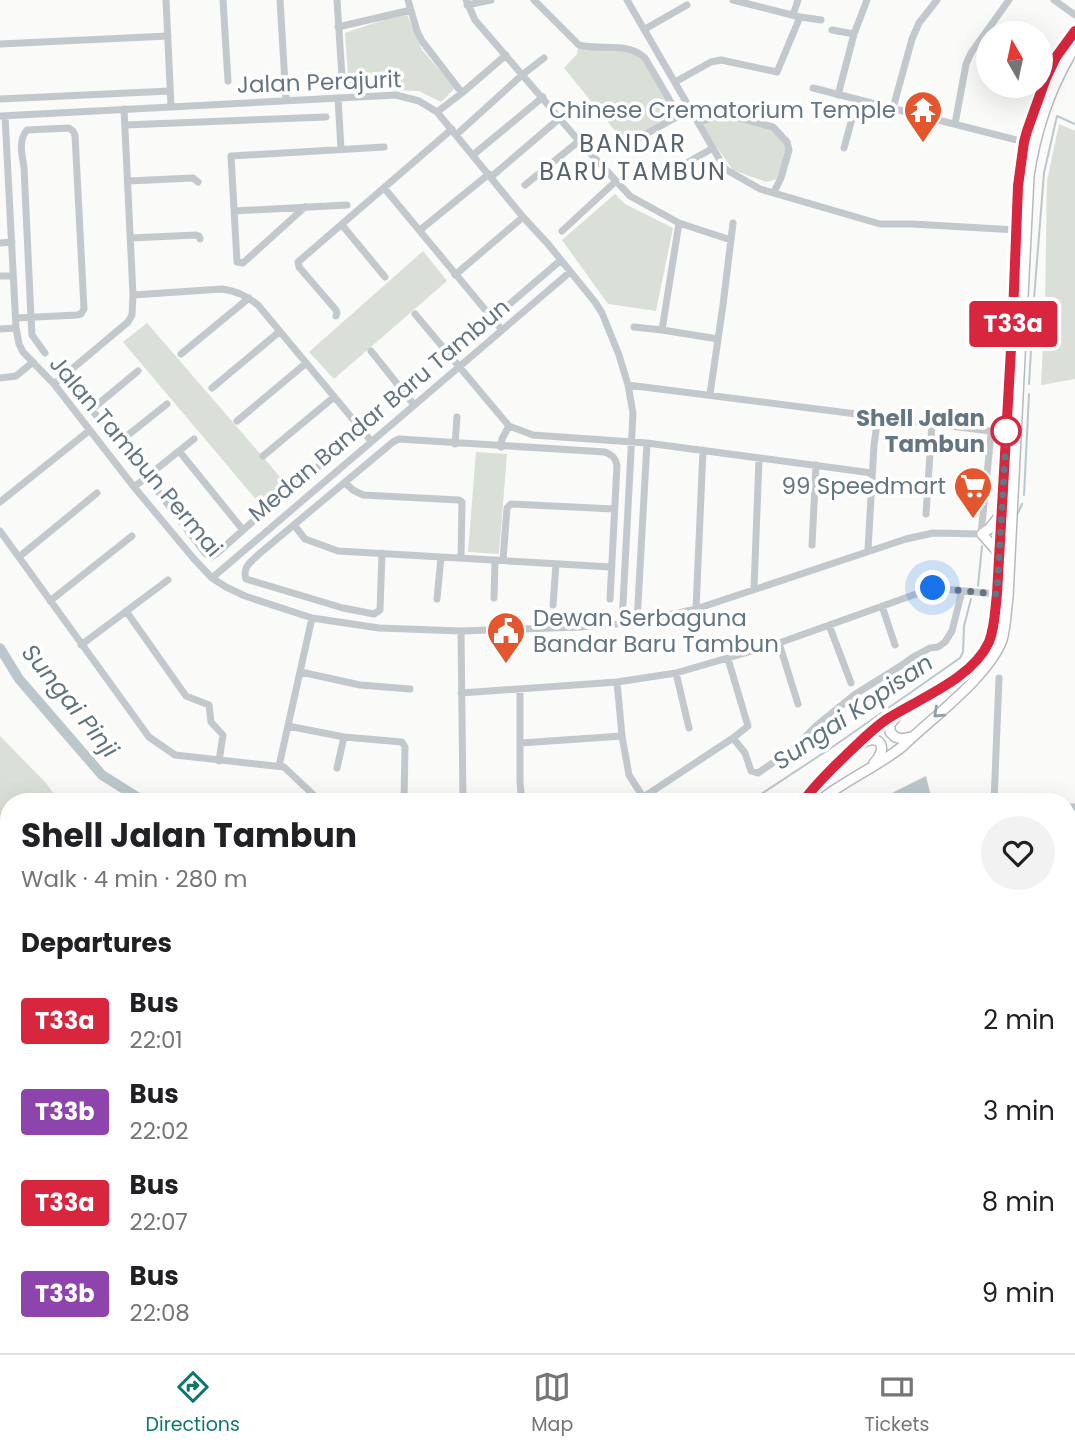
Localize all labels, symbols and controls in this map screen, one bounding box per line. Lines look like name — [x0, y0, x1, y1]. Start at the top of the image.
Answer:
north arrow — [976, 21, 1054, 98]
map controls — [976, 21, 1053, 98]
street label: Jalan Perajurit — [236, 63, 402, 101]
temple icon: Chinese Crematorium Temple — [902, 89, 944, 144]
place label: Chinese Crematorium Temple — [549, 94, 896, 126]
district label: BANDAR BARU TAMBUN — [539, 127, 727, 188]
street label: Medan Bandar Baru Tambun — [242, 291, 516, 529]
line badge: T33a — [964, 301, 1062, 347]
text: T33a — [983, 307, 1043, 340]
street label: Jalan Tambun Permai — [42, 349, 230, 563]
place label: Shell Jalan Tambun — [856, 402, 985, 460]
marker: Shell Jalan Tambun — [991, 416, 1021, 446]
supermarket icon: 99 Speedmart — [952, 465, 994, 520]
place label: 99 Speedmart — [782, 470, 946, 502]
your location — [915, 570, 950, 605]
place label: Dewan Serbaguna Bandar Baru Tambun — [533, 602, 779, 660]
public building icon: Dewan Serbaguna Bandar Baru Tambun — [485, 610, 527, 665]
water label: Sungai Pinji — [14, 637, 127, 765]
water label: Sungai Kopisan — [766, 646, 939, 777]
one-way arrow — [933, 705, 946, 718]
text: Shell Jalan Tambun — [21, 812, 357, 859]
button: heart — [981, 816, 1055, 890]
text: Walk · 4 min · 280 m — [21, 863, 248, 895]
text: Departures — [21, 925, 172, 961]
text: Bus — [130, 985, 179, 1021]
text: 2 min — [983, 1002, 1055, 1038]
text: T33a — [35, 1004, 95, 1037]
text: 22:01 — [130, 1024, 183, 1056]
text: Bus — [130, 1076, 179, 1112]
text: 3 min — [983, 1093, 1055, 1129]
text: T33b — [35, 1095, 95, 1128]
text: 22:02 — [130, 1115, 189, 1147]
text: Bus — [130, 1167, 179, 1203]
text: 8 min — [982, 1184, 1055, 1220]
text: T33a — [35, 1186, 95, 1219]
text: 22:07 — [130, 1206, 188, 1238]
text: Bus — [130, 1258, 179, 1294]
text: 9 min — [982, 1275, 1055, 1311]
text: T33b — [35, 1277, 95, 1310]
text: 22:08 — [130, 1297, 190, 1329]
tab: Directions — [146, 1368, 240, 1439]
tab: Map — [531, 1368, 573, 1439]
tab: Tickets — [864, 1368, 929, 1439]

